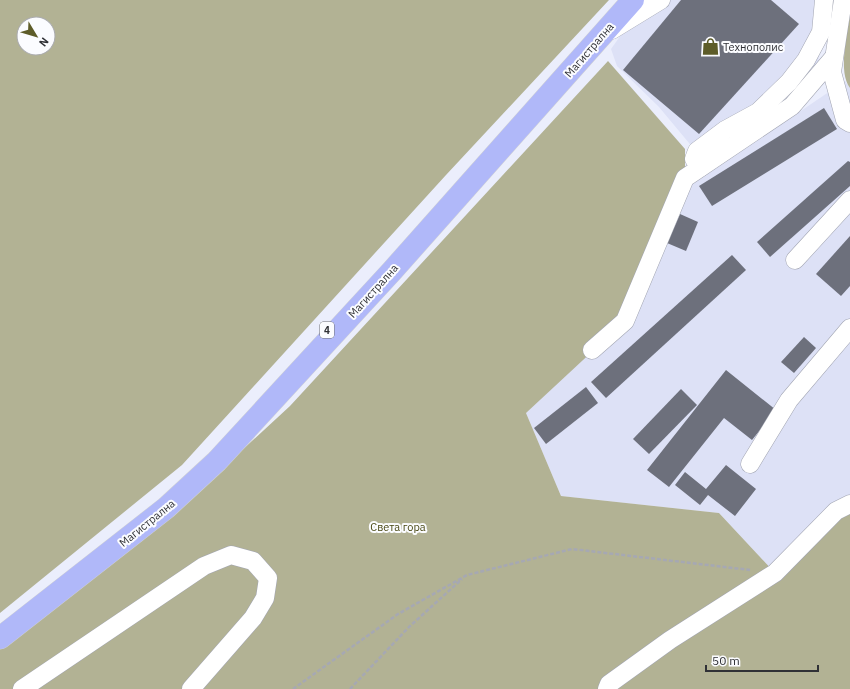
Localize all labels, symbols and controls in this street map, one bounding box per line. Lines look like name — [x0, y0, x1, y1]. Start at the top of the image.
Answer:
north arrow — [16, 16, 56, 56]
street label: Магистрална — [561, 20, 617, 80]
text: N — [36, 35, 52, 50]
shop icon: Технополис — [700, 37, 720, 57]
place label: Технополис — [723, 40, 784, 54]
street label: Магистрална — [345, 261, 401, 321]
road number: 4 — [320, 322, 334, 338]
street label: Магистрална — [116, 496, 178, 550]
park label: Света гора — [370, 520, 426, 534]
scale bar — [706, 647, 818, 673]
text: 50 m — [712, 653, 740, 668]

